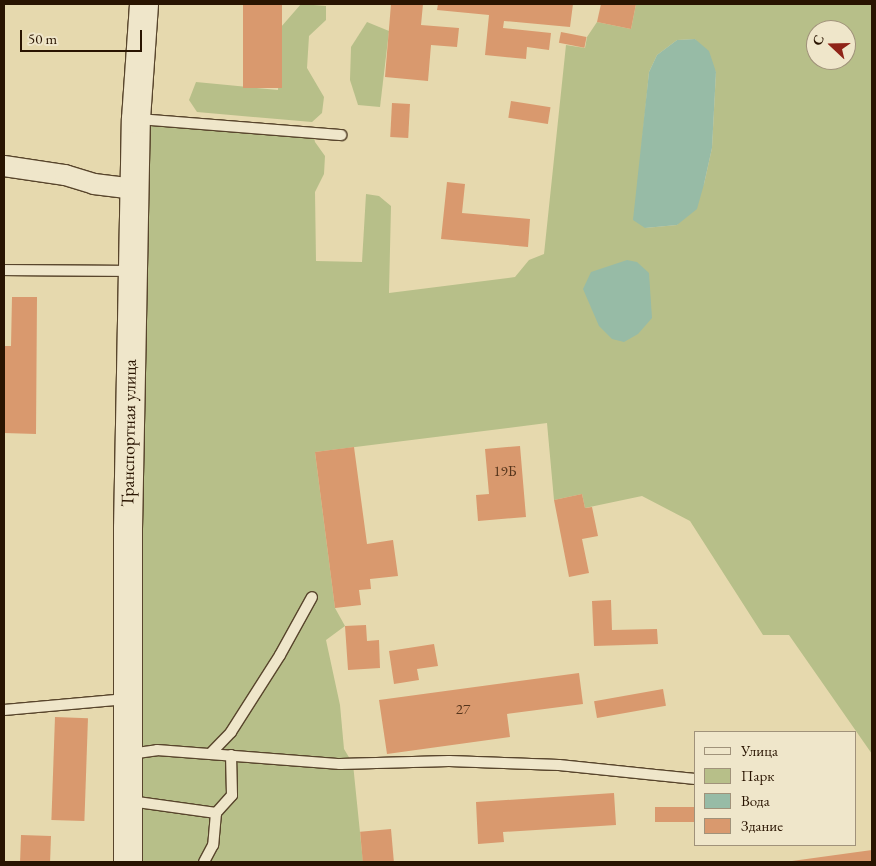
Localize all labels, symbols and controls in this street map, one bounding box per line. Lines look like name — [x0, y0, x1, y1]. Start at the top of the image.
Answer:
scale bar — [22, 20, 145, 52]
north arrow — [806, 20, 856, 70]
text: 50 m — [28, 29, 57, 48]
text: С — [808, 32, 828, 48]
street label: Транспортная улица — [117, 359, 141, 507]
house number: 19Б — [493, 462, 517, 480]
house number: 27 — [456, 700, 470, 718]
legend — [694, 731, 856, 846]
text: Улица — [741, 741, 778, 760]
text: Парк — [741, 766, 774, 785]
text: Вода — [741, 791, 770, 810]
text: Здание — [741, 816, 783, 835]

